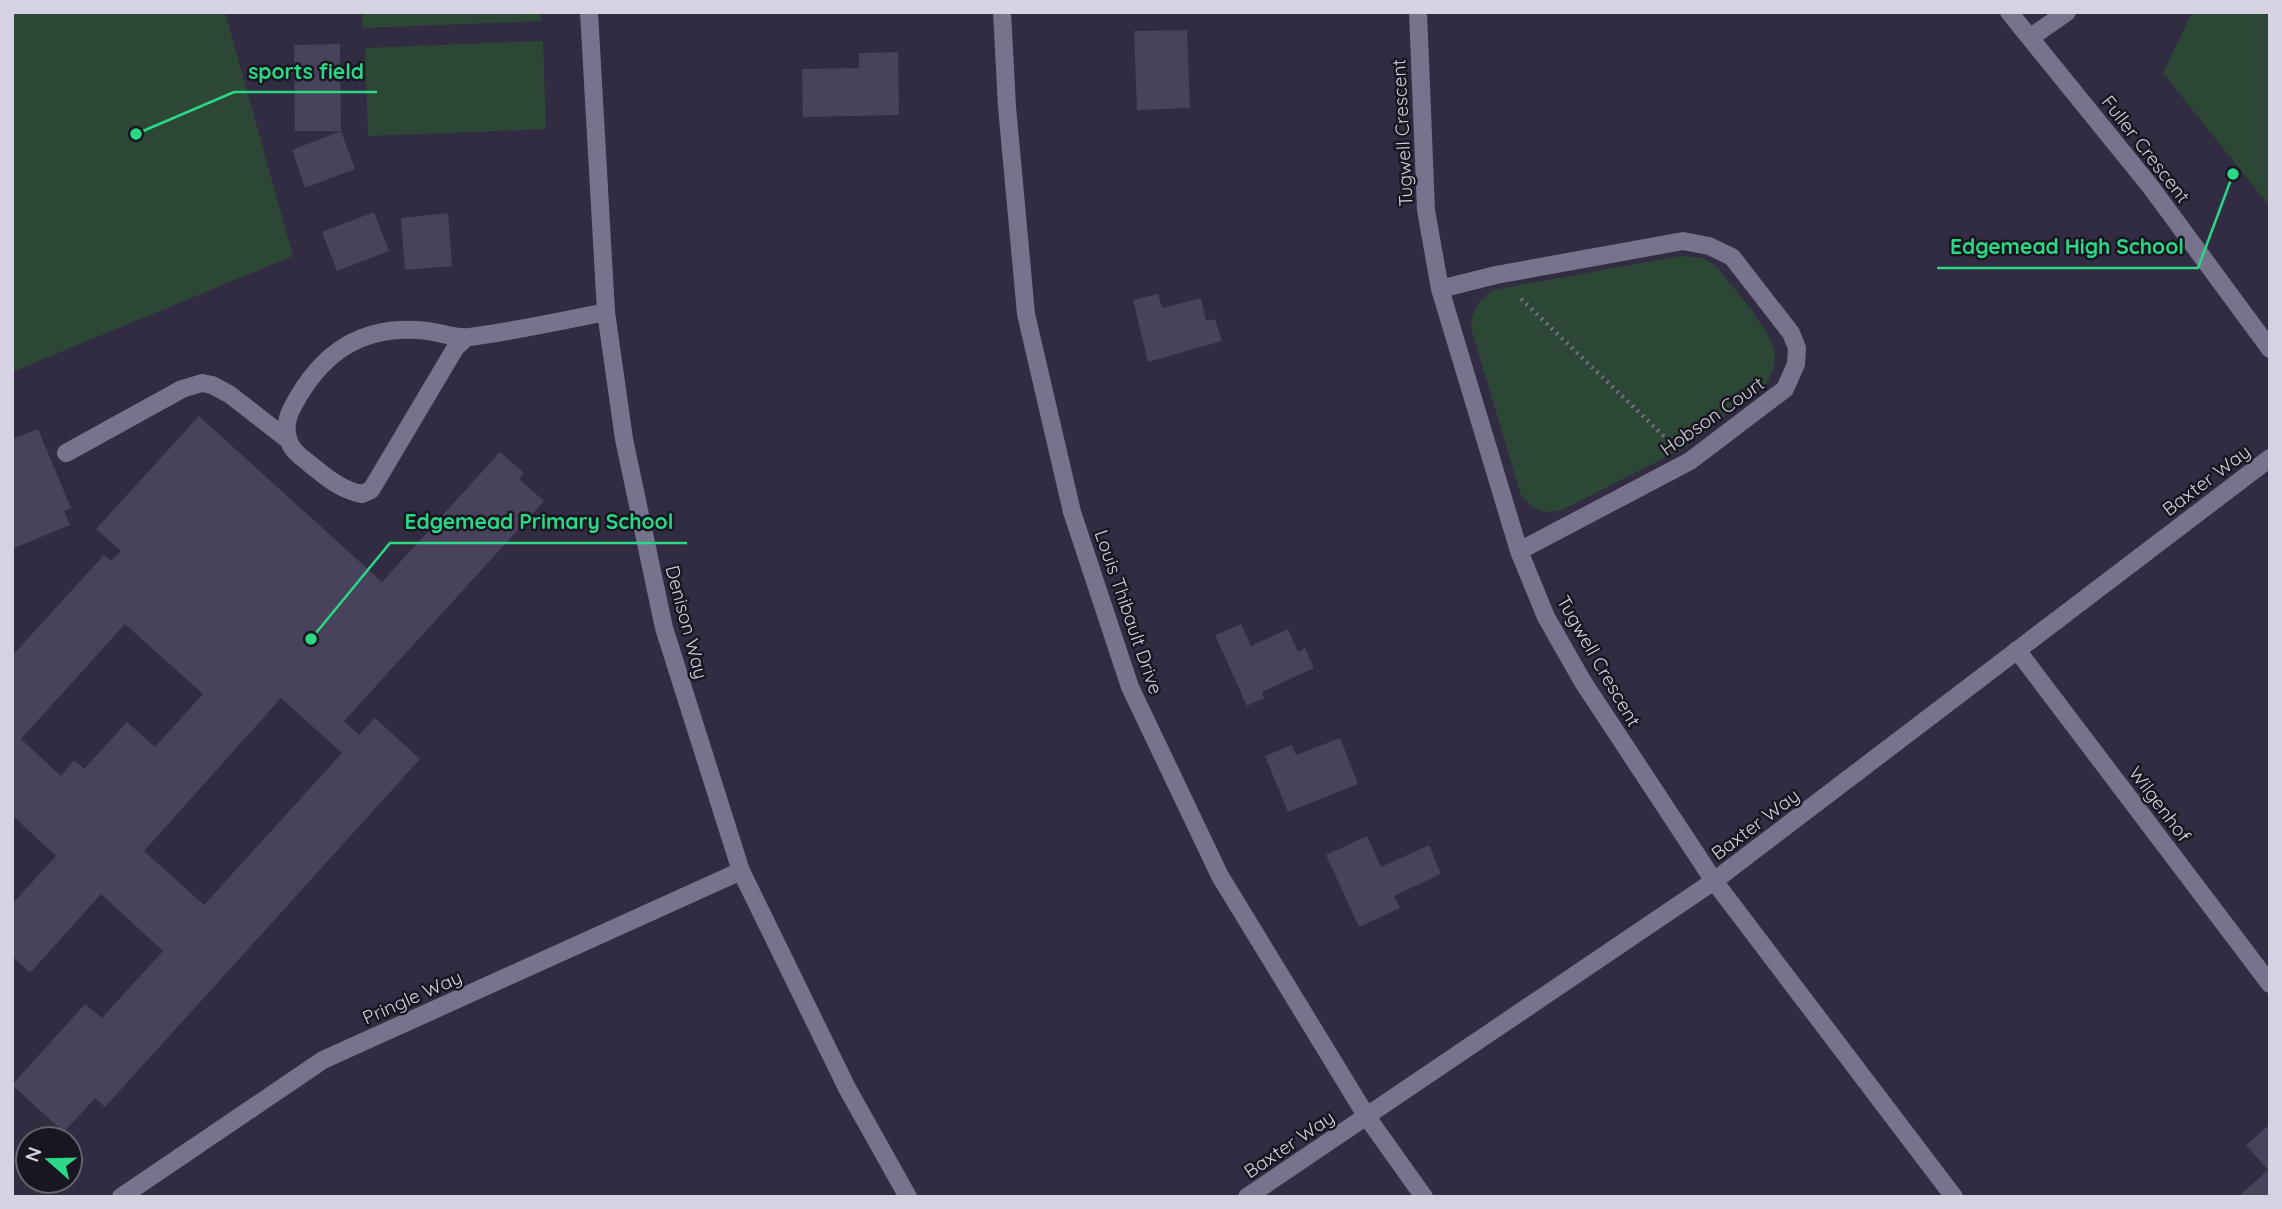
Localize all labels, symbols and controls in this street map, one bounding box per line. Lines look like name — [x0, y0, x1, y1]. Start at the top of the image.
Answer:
callout: sports field — [234, 50, 377, 92]
text: sports field — [248, 58, 364, 84]
street label: Tugwell Crescent — [1386, 59, 1418, 207]
street label: Fuller Crescent — [2097, 90, 2195, 208]
callout: Edgemead High School — [1937, 226, 2198, 268]
text: Edgemead High School — [1950, 233, 2184, 259]
street label: Hobson Court — [1655, 371, 1769, 461]
street label: Baxter Way — [2157, 439, 2255, 521]
callout: Edgemead Primary School — [390, 501, 687, 543]
text: Edgemead Primary School — [405, 508, 673, 534]
street label: Louis Thibault Drive — [1090, 527, 1168, 697]
street label: Denison Way — [660, 563, 714, 681]
street label: Tugwell Crescent — [1552, 591, 1646, 731]
street label: Wilgenhof — [2124, 761, 2196, 847]
street label: Baxter Way — [1706, 783, 1804, 865]
street label: Pringle Way — [359, 964, 465, 1030]
street label: Baxter Way — [1239, 1105, 1339, 1183]
north arrow — [14, 1125, 84, 1195]
text: N — [19, 1144, 47, 1165]

